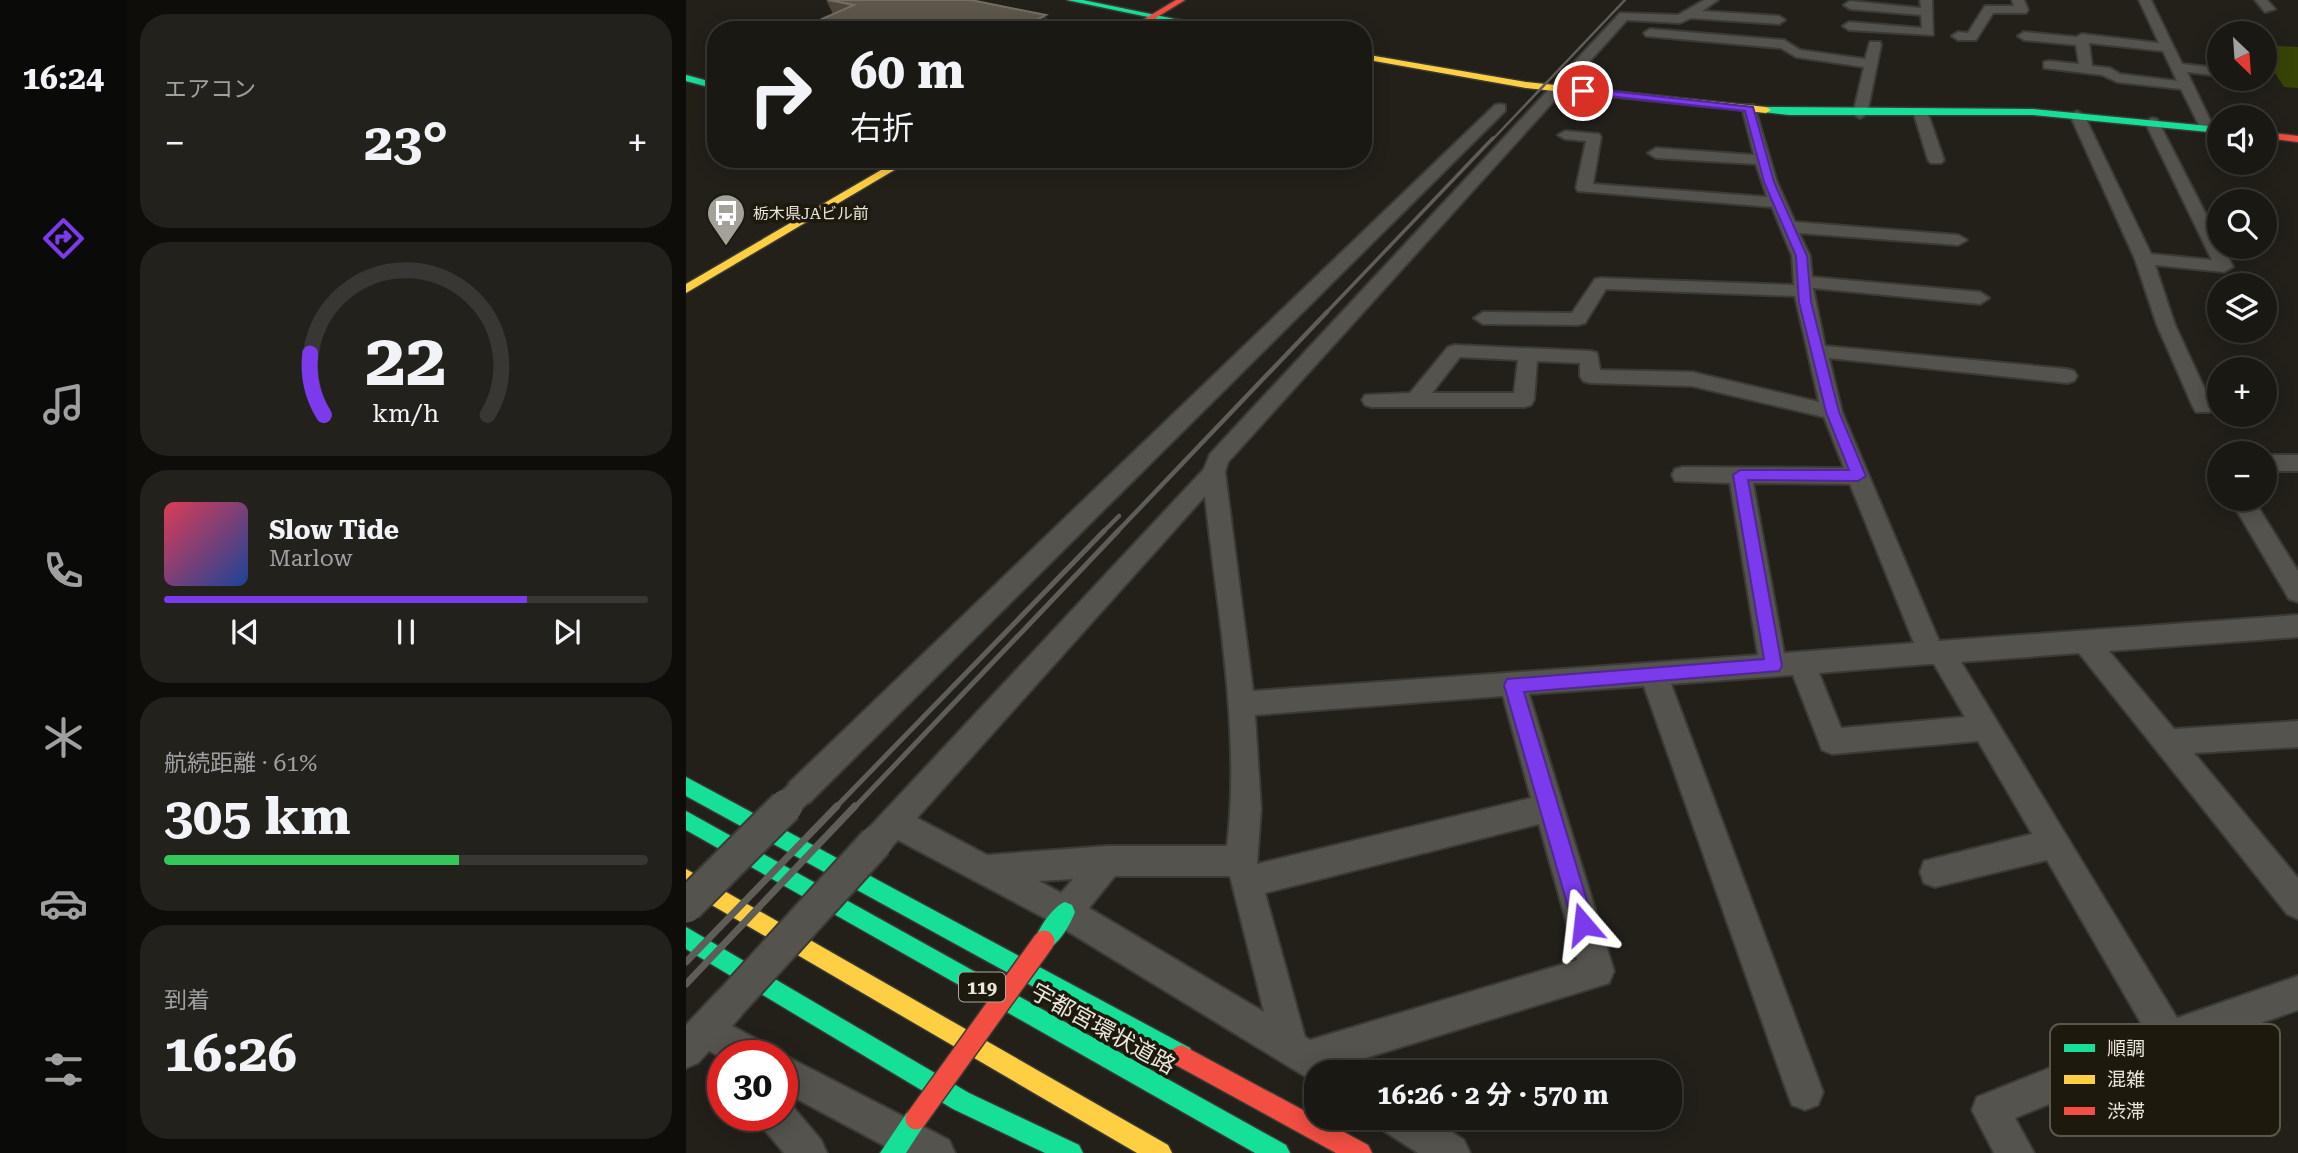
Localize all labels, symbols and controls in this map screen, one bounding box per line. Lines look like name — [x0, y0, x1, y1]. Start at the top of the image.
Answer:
north arrow — [2207, 21, 2277, 91]
map controls — [2207, 21, 2277, 511]
text: 60 m — [850, 43, 965, 100]
icon: right — [735, 49, 826, 140]
text: 16:24 — [22, 59, 104, 97]
pin — [1553, 61, 1613, 121]
icon: arrive — [1564, 72, 1602, 110]
text: エアコン — [164, 76, 256, 103]
button: sound — [2207, 105, 2277, 175]
text: 右折 — [850, 109, 914, 147]
text: 23° — [364, 112, 448, 173]
text: − — [164, 121, 185, 165]
text: + — [627, 121, 648, 165]
button: search — [2207, 189, 2277, 259]
bus stop icon: 栃木県JAビル前 — [705, 192, 747, 247]
place label: 栃木県JAビル前 — [753, 204, 869, 223]
icon: directions — [39, 214, 88, 263]
button: layers — [2207, 273, 2277, 343]
text: 22 — [365, 318, 447, 403]
button: + — [2207, 357, 2277, 427]
icon: music — [39, 380, 88, 429]
text: km/h — [373, 398, 439, 427]
button: − — [2207, 441, 2277, 511]
text: Slow Tide — [269, 515, 399, 545]
text: Marlow — [269, 545, 352, 572]
icon: phone — [39, 546, 88, 595]
icon: previous — [226, 613, 264, 651]
icon: pause — [387, 613, 425, 651]
icon: next — [548, 613, 586, 651]
icon: climate — [39, 713, 88, 762]
text: 航続距離 · 61% — [164, 750, 317, 777]
text: 305 km — [164, 786, 351, 847]
icon: car — [39, 879, 88, 928]
position arrow — [1546, 887, 1620, 961]
road number: 119 — [959, 972, 1005, 1002]
street label: 宇都宮環状道路 — [1026, 978, 1180, 1080]
text: 到着 — [164, 987, 210, 1014]
text: 16:26 — [164, 1023, 297, 1084]
legend — [2050, 1024, 2280, 1136]
text: 順調 — [2107, 1037, 2145, 1060]
speed limit sign: 30 — [707, 1040, 798, 1131]
icon: filters — [39, 1045, 88, 1094]
text: 混雑 — [2107, 1068, 2145, 1091]
text: 16:26 · 2 分 · 570 m — [1377, 1080, 1609, 1110]
text: 渋滞 — [2107, 1100, 2145, 1123]

